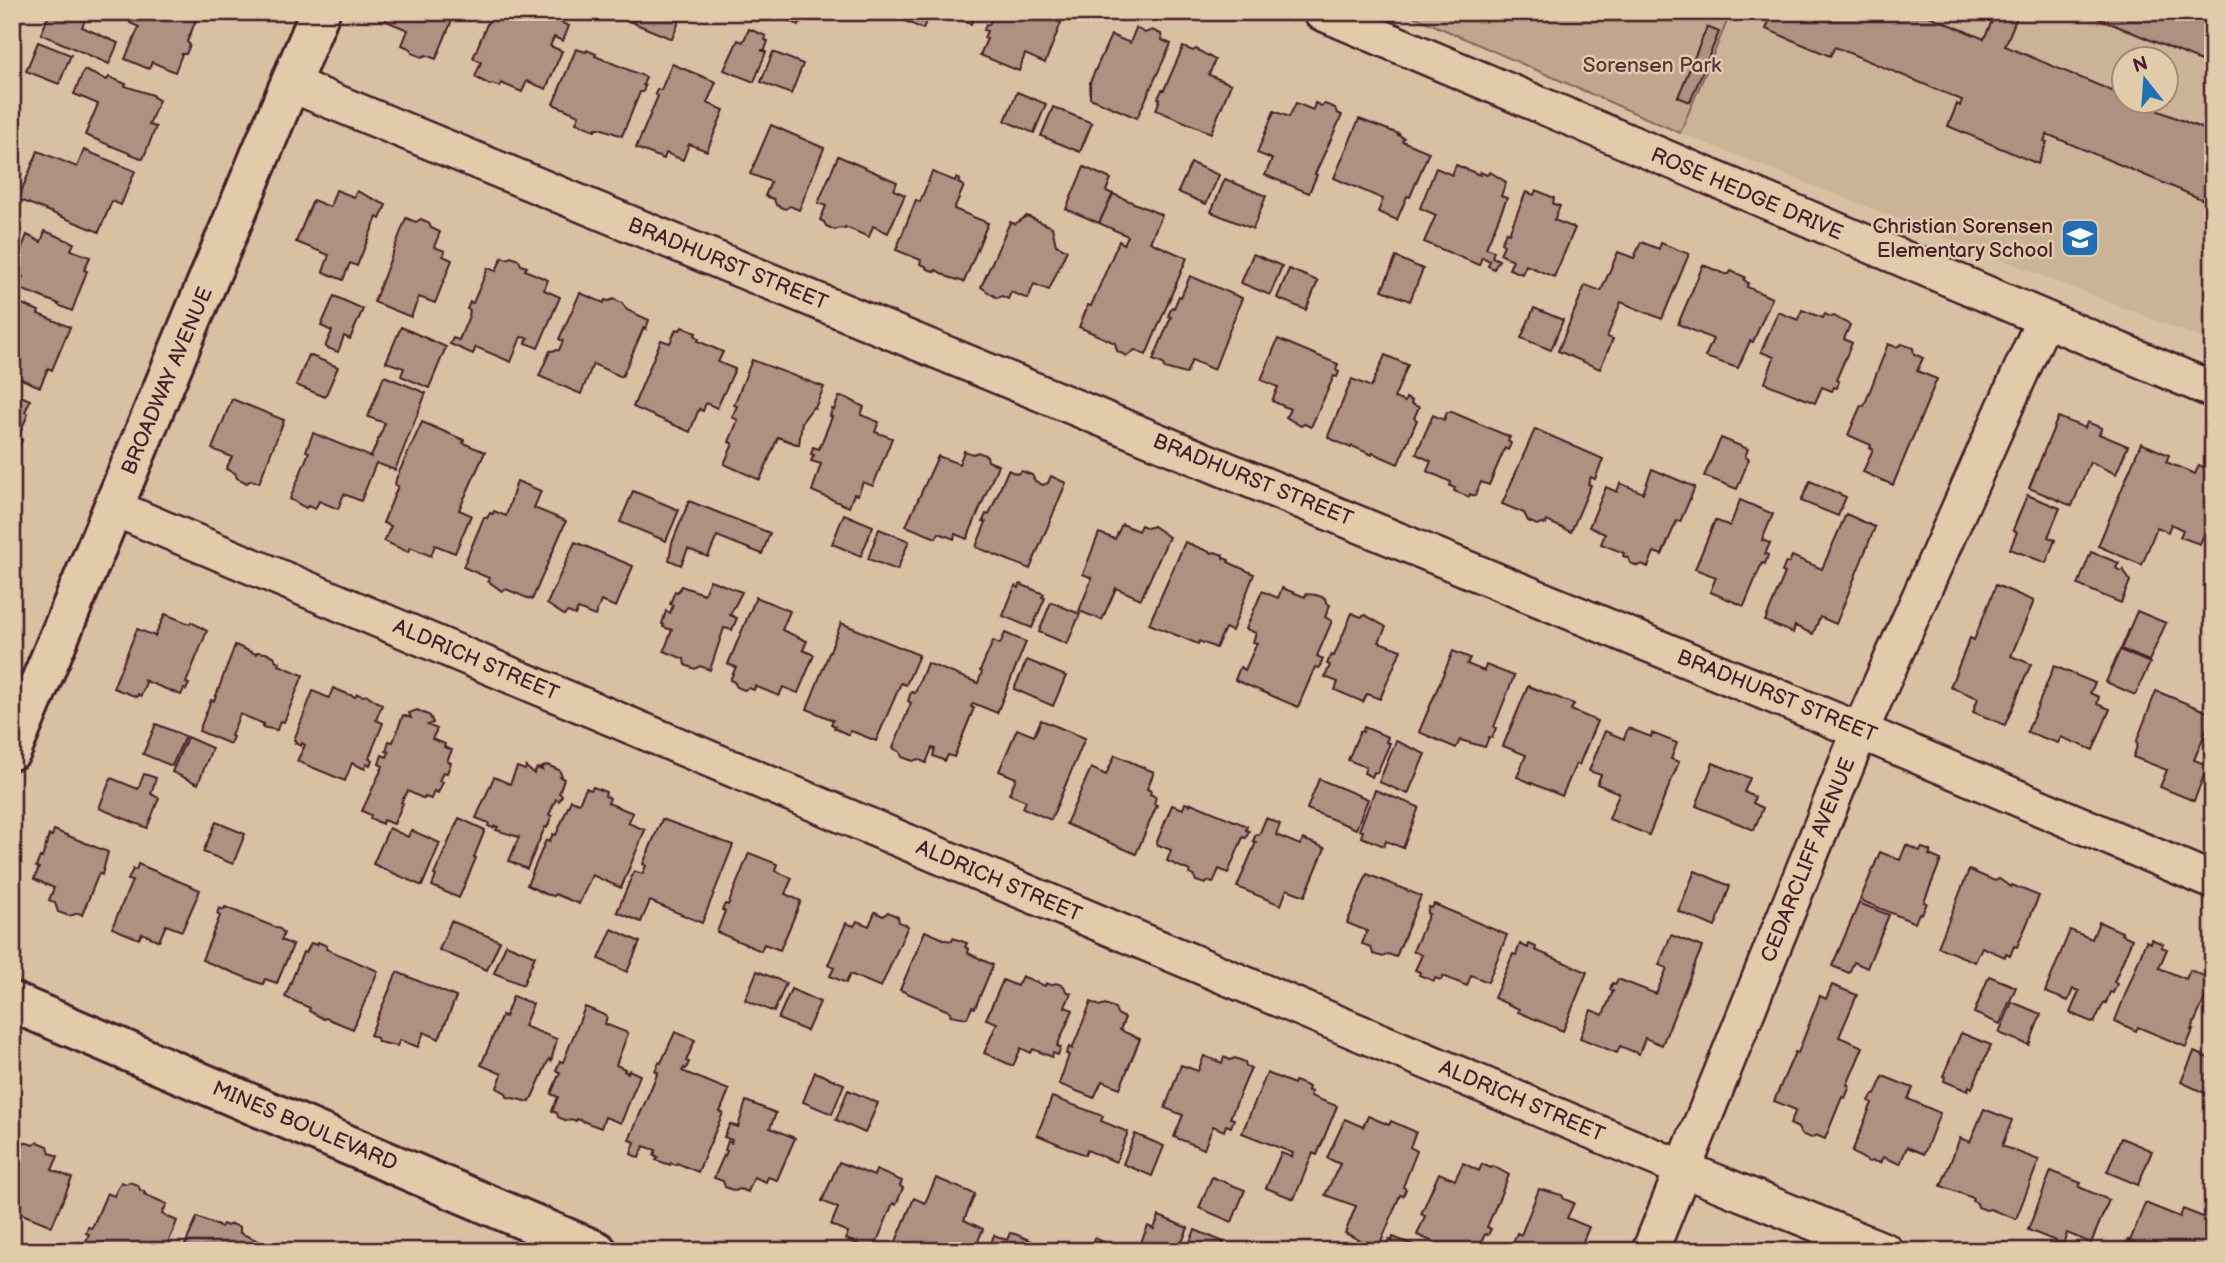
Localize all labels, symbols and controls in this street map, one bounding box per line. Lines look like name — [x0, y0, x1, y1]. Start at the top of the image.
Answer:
north arrow — [2110, 46, 2180, 116]
text: N — [2130, 52, 2151, 78]
park label: Sorensen Park — [1583, 53, 1722, 78]
street label: ROSE HEDGE DRIVE — [1647, 142, 1847, 246]
street label: BRADHURST STREET — [624, 212, 832, 316]
place label: Christian Sorensen Elementary School — [1872, 214, 2053, 263]
school or university icon: Christian Sorensen Elementary School — [2059, 217, 2101, 259]
street label: BROADWAY AVENUE — [116, 283, 218, 479]
street label: BRADHURST STREET — [1149, 428, 1357, 532]
street label: ALDRICH STREET — [389, 614, 563, 706]
street label: BRADHURST STREET — [1673, 644, 1881, 748]
street label: CEDARCLIFF AVENUE — [1756, 754, 1860, 966]
street label: ALDRICH STREET — [912, 835, 1086, 927]
street label: ALDRICH STREET — [1435, 1055, 1609, 1147]
street label: MINES BOULEVARD — [209, 1076, 401, 1176]

